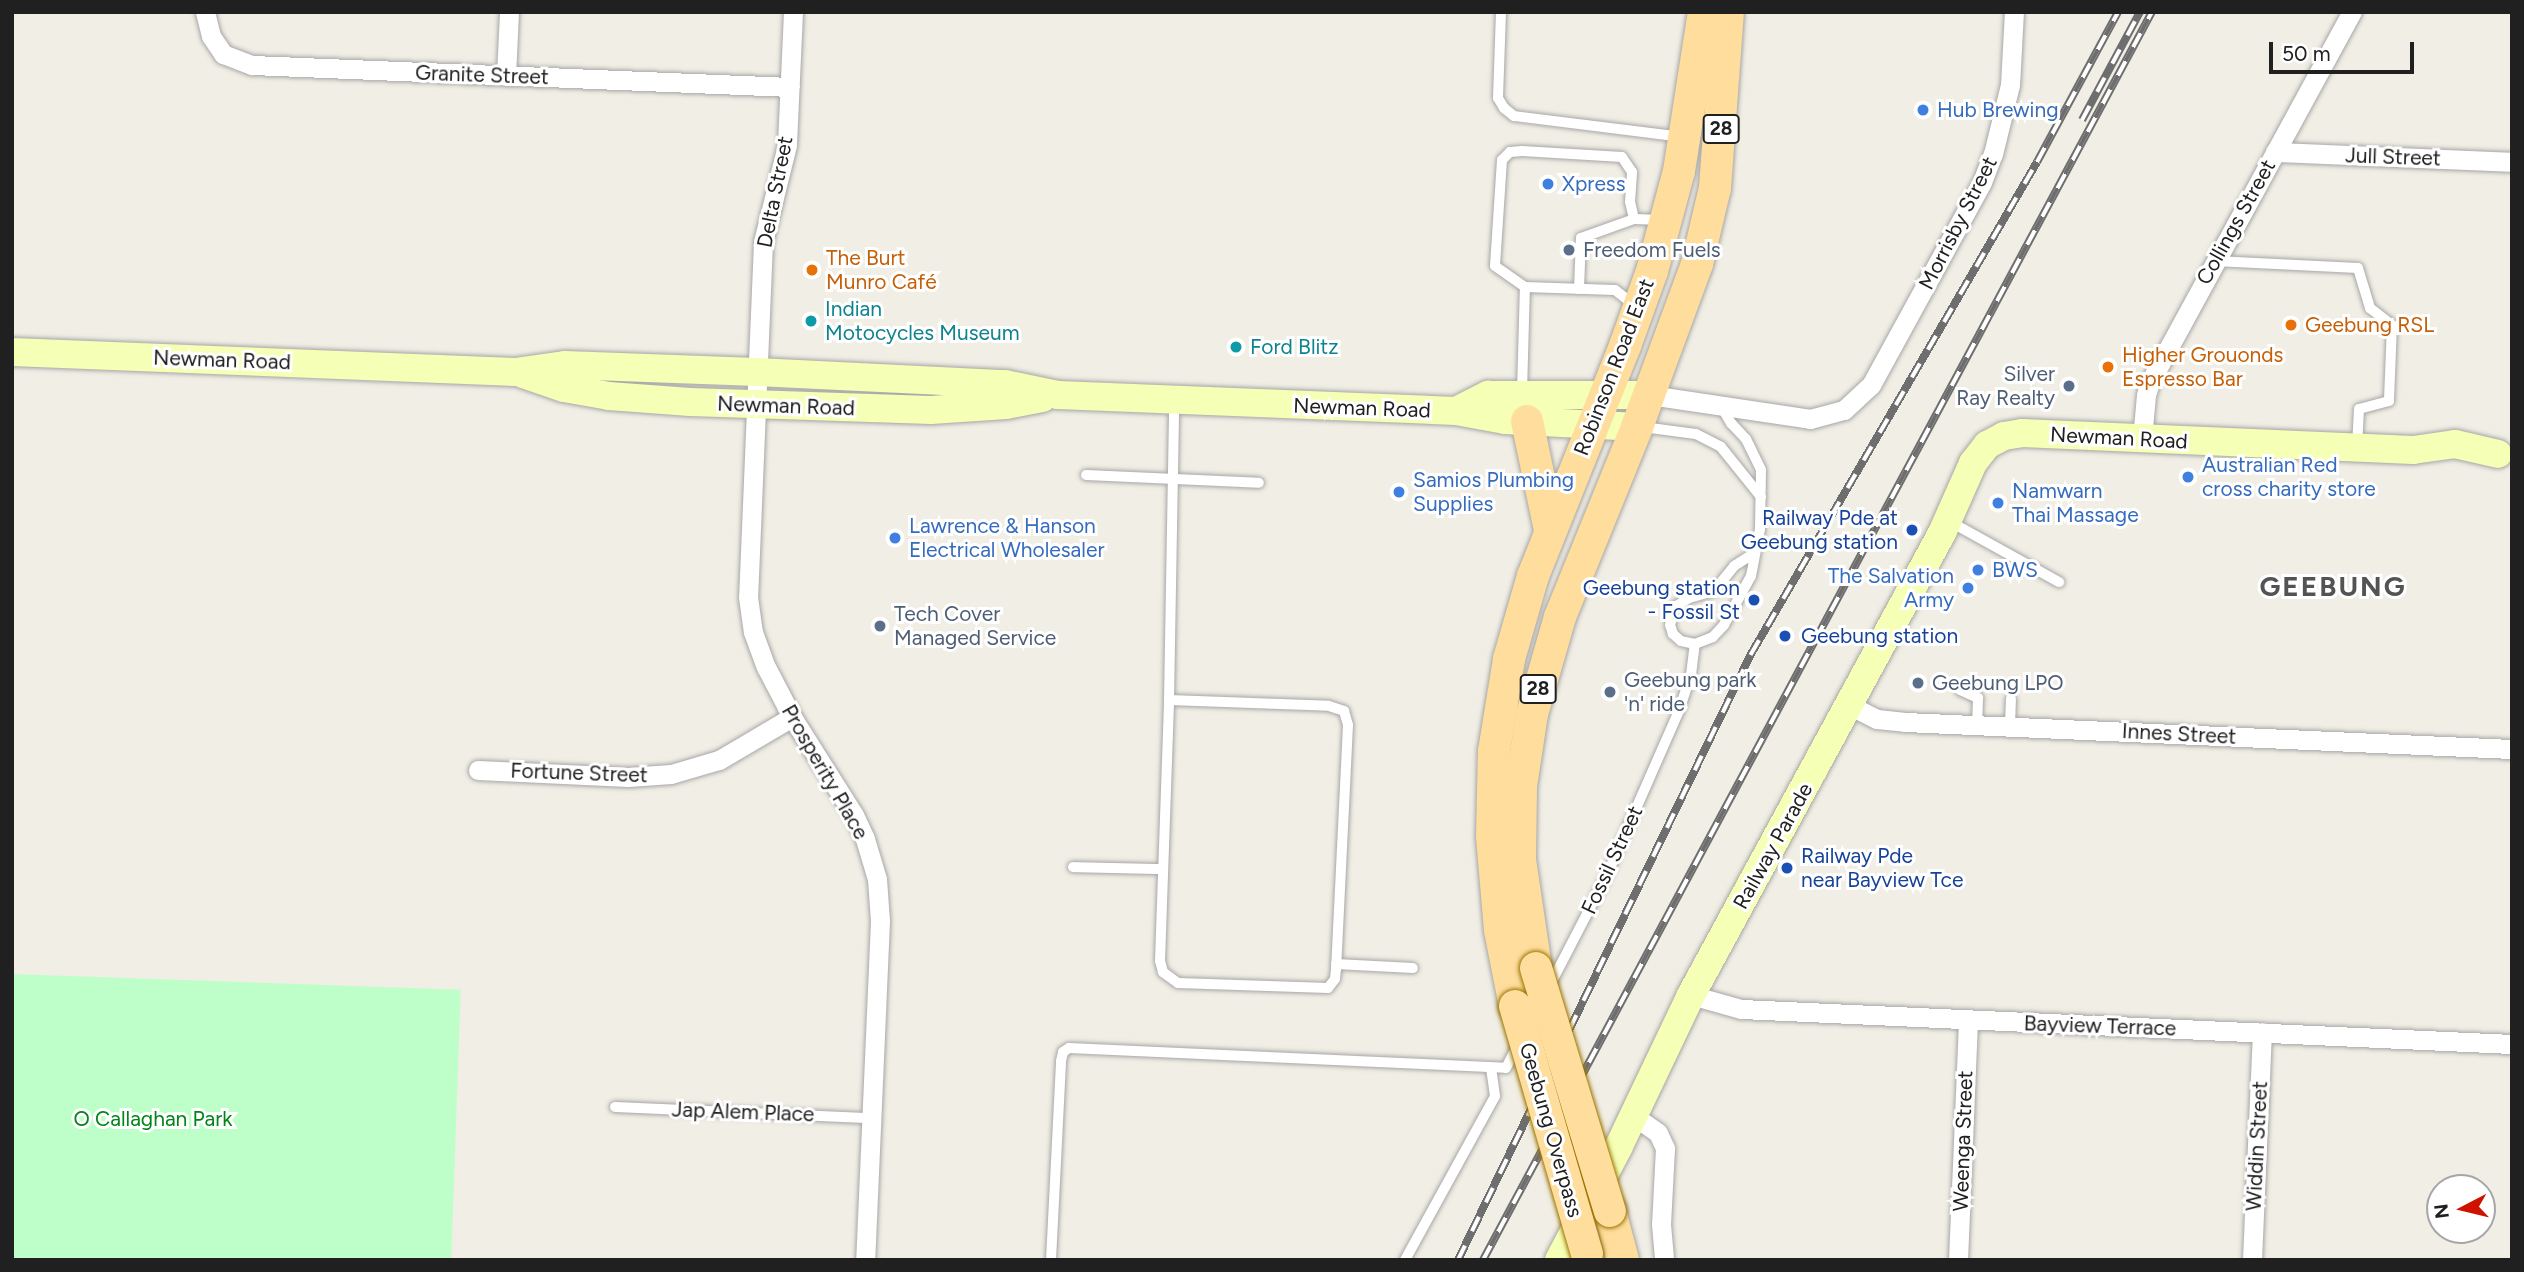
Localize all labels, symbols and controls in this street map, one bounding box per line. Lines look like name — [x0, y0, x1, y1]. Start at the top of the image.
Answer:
scale bar — [2272, 28, 2417, 72]
text: 50 m — [2282, 41, 2331, 66]
street label: Granite Street — [415, 60, 549, 90]
place label: Hub Brewing — [1937, 97, 2058, 123]
marker: Hub Brewing — [1915, 102, 1931, 118]
road number: 28 — [1702, 113, 1740, 144]
street label: Delta Street — [752, 134, 798, 250]
street label: Jull Street — [2345, 143, 2441, 171]
street label: Morrisby Street — [1914, 152, 2002, 294]
street label: Collings Street — [2191, 155, 2281, 289]
place label: Xpress — [1562, 171, 1625, 197]
marker: Xpress — [1540, 176, 1556, 192]
place label: Freedom Fuels — [1583, 237, 1721, 263]
marker: Freedom Fuels — [1561, 242, 1577, 258]
place label: The Burt Munro Café — [826, 245, 937, 295]
marker: The Burt Munro Café — [804, 262, 820, 278]
street label: Robinson Road East — [1569, 275, 1659, 459]
place label: Indian Motocycles Museum — [825, 296, 1020, 346]
place label: Geebung RSL — [2305, 312, 2434, 338]
marker: Indian Motocycles Museum — [803, 313, 819, 329]
marker: Geebung RSL — [2283, 317, 2299, 333]
place label: Ford Blitz — [1250, 334, 1339, 360]
marker: Ford Blitz — [1228, 339, 1244, 355]
place label: Higher Grouonds Espresso Bar — [2122, 342, 2283, 392]
street label: Newman Road — [153, 345, 291, 375]
marker: Higher Grouonds Espresso Bar — [2100, 359, 2116, 375]
place label: Silver Ray Realty — [1956, 361, 2055, 411]
marker: Silver Ray Realty — [2061, 378, 2077, 394]
street label: Newman Road — [717, 391, 855, 421]
street label: Newman Road — [1293, 393, 1431, 423]
street label: Newman Road — [2050, 422, 2188, 454]
place label: Australian Red cross charity store — [2202, 452, 2376, 502]
place label: Samios Plumbing Supplies — [1413, 467, 1574, 517]
marker: Australian Red cross charity store — [2180, 469, 2196, 485]
place label: Namwarn Thai Massage — [2012, 478, 2139, 528]
marker: Samios Plumbing Supplies — [1391, 484, 1407, 500]
marker: Namwarn Thai Massage — [1990, 495, 2006, 511]
place label: Railway Pde at Geebung station — [1741, 505, 1898, 555]
place label: Lawrence & Hanson Electrical Wholesaler — [909, 513, 1104, 563]
marker: Railway Pde at Geebung station — [1904, 522, 1920, 538]
marker: Lawrence & Hanson Electrical Wholesaler — [887, 530, 903, 546]
place label: BWS — [1992, 557, 2038, 583]
marker: BWS — [1970, 562, 1986, 578]
place label: The Salvation Army — [1828, 563, 1954, 613]
district label: GEEBUNG — [2260, 569, 2406, 603]
place label: Geebung station - Fossil St — [1583, 575, 1740, 625]
marker: The Salvation Army — [1960, 580, 1976, 596]
marker: Geebung station - Fossil St — [1746, 592, 1762, 608]
place label: Tech Cover Managed Service — [894, 601, 1056, 651]
marker: Tech Cover Managed Service — [872, 618, 888, 634]
place label: Geebung station — [1801, 623, 1958, 649]
marker: Geebung station — [1775, 626, 1795, 646]
place label: Geebung park 'n' ride — [1624, 667, 1757, 717]
place label: Geebung LPO — [1932, 670, 2064, 696]
road number: 28 — [1519, 674, 1557, 704]
marker: Geebung LPO — [1910, 675, 1926, 691]
marker: Geebung park 'n' ride — [1602, 684, 1618, 700]
street label: Prosperity Place — [776, 700, 874, 844]
street label: Innes Street — [2121, 718, 2237, 750]
street label: Fortune Street — [510, 758, 648, 788]
street label: Railway Parade — [1728, 778, 1818, 914]
street label: Fossil Street — [1576, 802, 1648, 918]
place label: Railway Pde near Bayview Tce — [1801, 843, 1963, 893]
marker: Railway Pde near Bayview Tce — [1779, 860, 1795, 876]
street label: Bayview Terrace — [2023, 1011, 2177, 1041]
street label: Geebung Overpass — [1514, 1040, 1588, 1220]
street label: Weenga Street — [1948, 1070, 1978, 1212]
street label: Widdin Street — [2241, 1080, 2273, 1212]
street label: Jap Alem Place — [671, 1097, 815, 1127]
park label: O Callaghan Park — [74, 1106, 232, 1132]
north arrow — [2426, 1174, 2496, 1244]
text: N — [2429, 1203, 2454, 1220]

